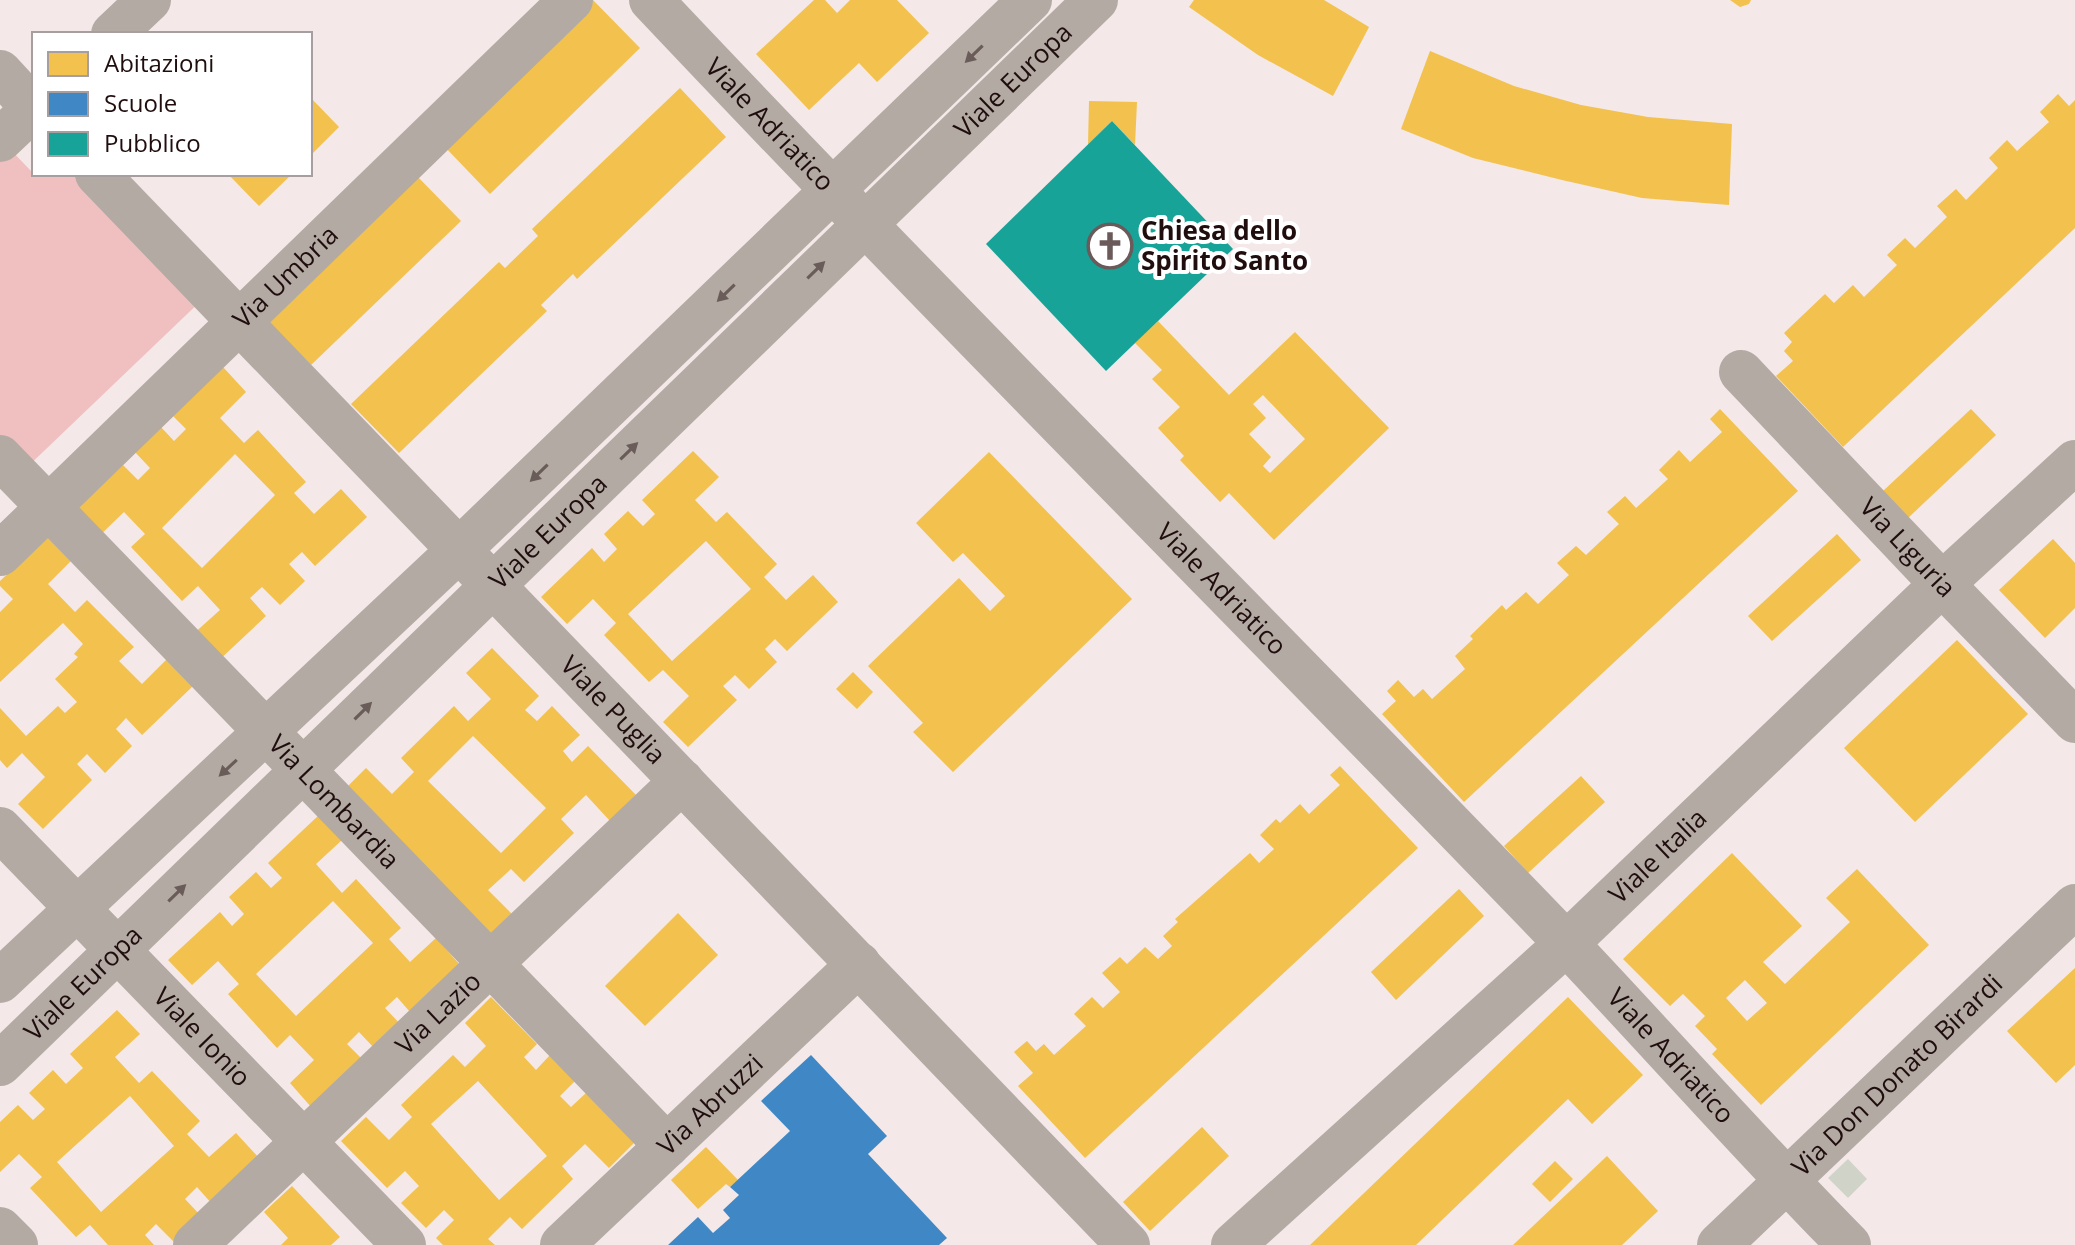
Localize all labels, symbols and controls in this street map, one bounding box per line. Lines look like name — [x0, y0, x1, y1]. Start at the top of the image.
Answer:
street label: Viale Europa — [946, 14, 1079, 145]
legend — [32, 32, 312, 176]
one-way arrow — [965, 44, 984, 63]
text: Abitazioni — [104, 46, 214, 79]
street label: Viale Adriatico — [698, 49, 843, 199]
text: Scuole — [104, 86, 177, 119]
text: Pubblico — [104, 126, 201, 159]
place label: Chiesa dello Spirito Santo — [1141, 212, 1308, 278]
street label: Via Umbria — [224, 217, 346, 336]
church icon: Chiesa dello Spirito Santo — [1086, 222, 1134, 270]
one-way arrow — [806, 262, 825, 280]
one-way arrow — [717, 283, 736, 302]
one-way arrow — [619, 442, 638, 461]
one-way arrow — [529, 464, 548, 482]
street label: Viale Europa — [481, 465, 614, 597]
street label: Via Liguria — [1852, 489, 1964, 605]
street label: Viale Adriatico — [1149, 514, 1295, 663]
street label: Viale Puglia — [553, 647, 674, 771]
one-way arrow — [353, 702, 372, 721]
street label: Via Lombardia — [261, 726, 408, 876]
one-way arrow — [219, 758, 238, 776]
street label: Viale Italia — [1600, 800, 1714, 911]
one-way arrow — [167, 884, 186, 903]
street label: Viale Europa — [16, 917, 149, 1048]
street label: Via Lazio — [387, 963, 488, 1062]
street label: Via Don Donato Birardi — [1783, 965, 2010, 1184]
street label: Viale Ionio — [146, 979, 259, 1094]
street label: Viale Adriatico — [1600, 980, 1743, 1131]
street label: Via Abruzzi — [649, 1045, 770, 1163]

